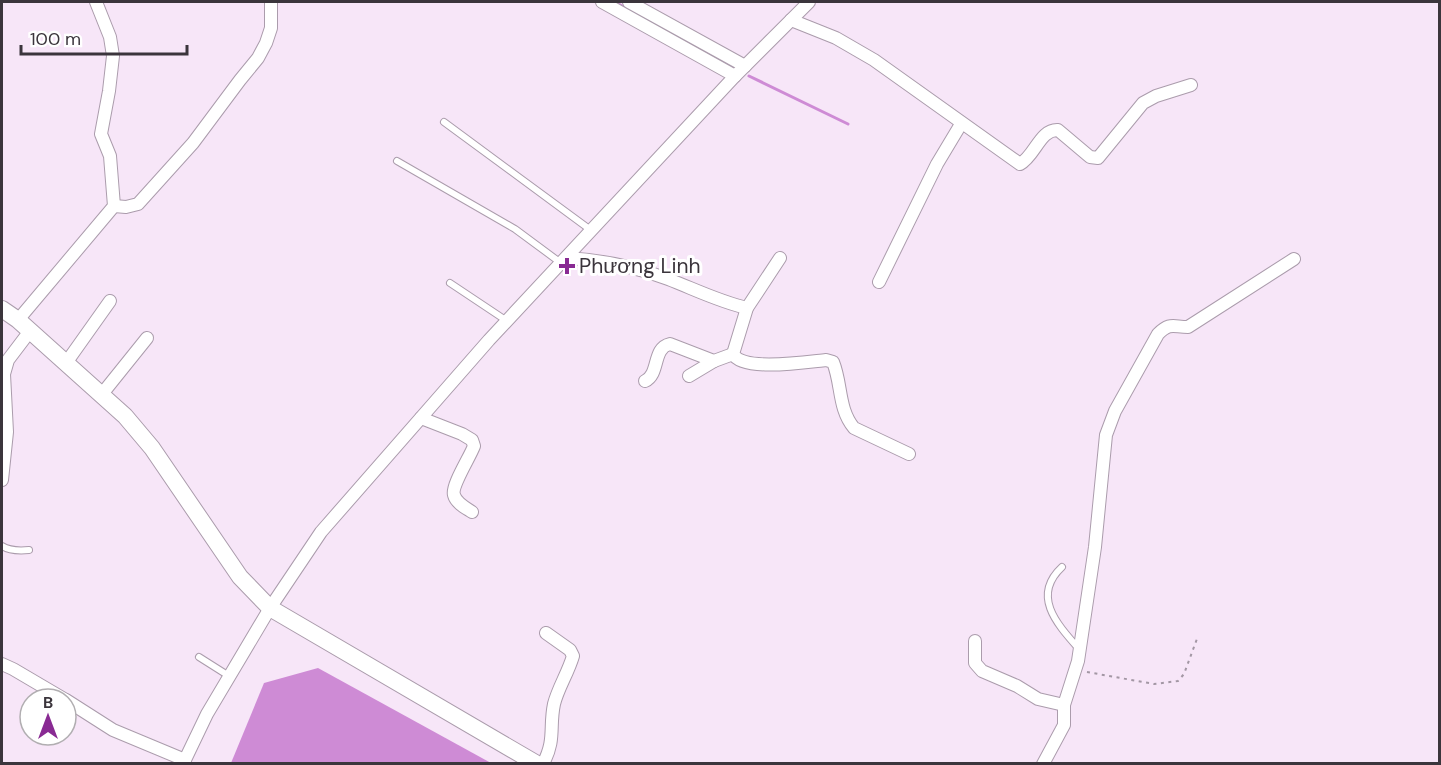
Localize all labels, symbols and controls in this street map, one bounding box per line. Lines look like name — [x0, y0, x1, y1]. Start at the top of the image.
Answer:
scale bar — [21, 18, 188, 56]
text: 100 m — [30, 27, 81, 51]
place label: Phương Linh — [579, 252, 701, 280]
marker: Phương Linh — [560, 259, 574, 273]
north arrow — [18, 687, 78, 747]
text: B — [43, 692, 53, 713]

